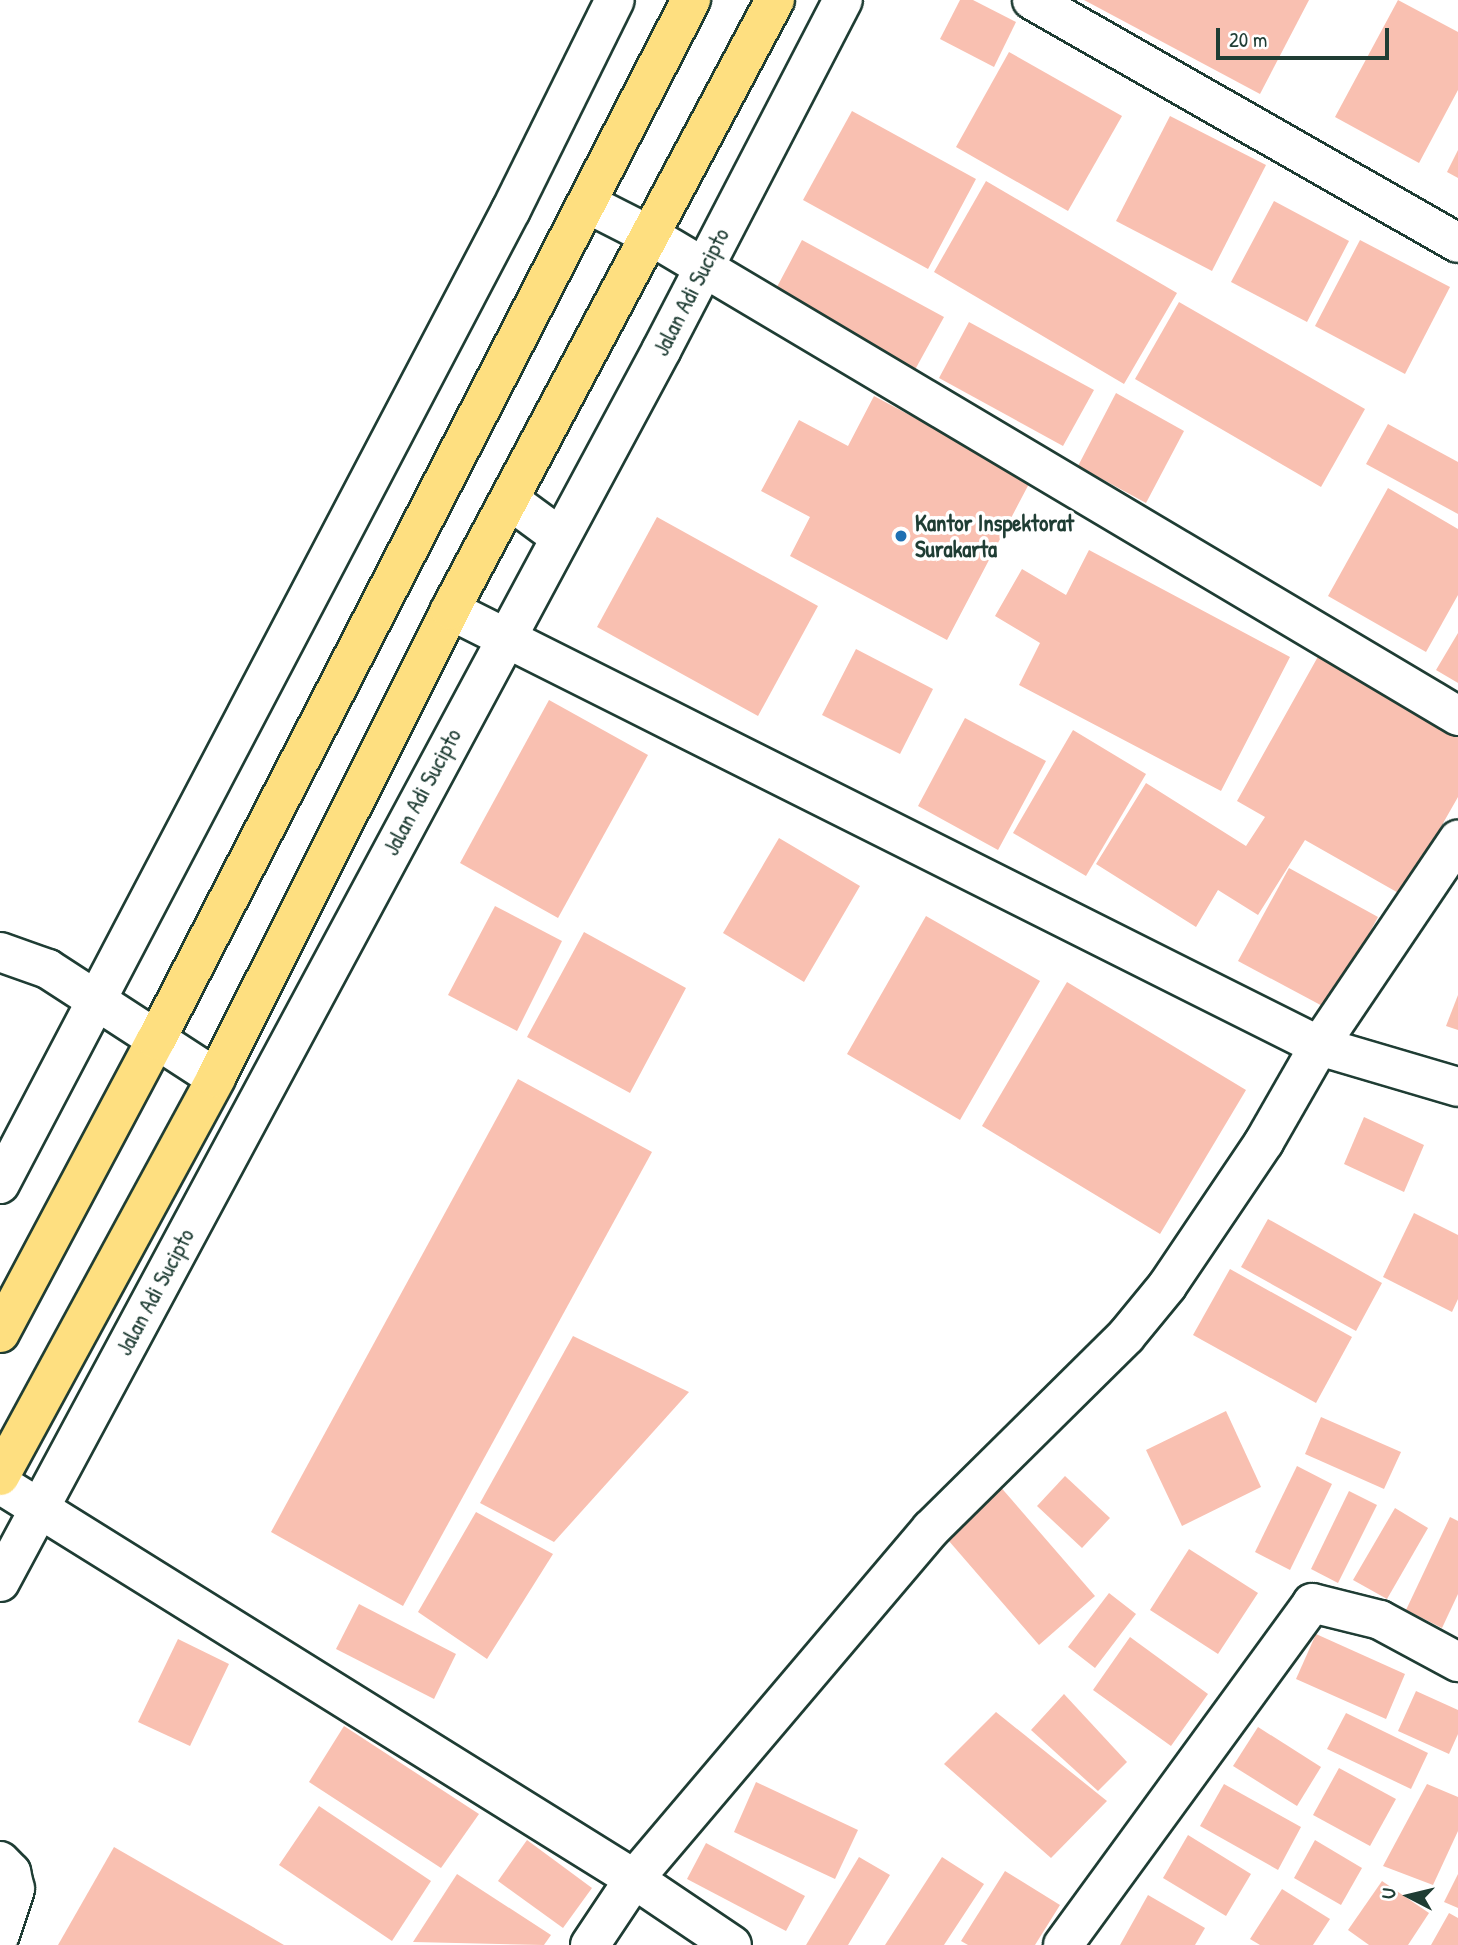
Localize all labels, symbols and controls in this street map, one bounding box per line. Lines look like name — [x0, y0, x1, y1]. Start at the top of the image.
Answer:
scale bar — [1220, 14, 1393, 58]
text: 20 m — [1229, 25, 1267, 54]
street label: Jalan Adi Sucipto — [647, 223, 735, 361]
place label: Kantor Inspektorat Surakarta — [915, 509, 1074, 563]
marker: Kantor Inspektorat Surakarta — [893, 528, 909, 544]
street label: Jalan Adi Sucipto — [377, 724, 467, 860]
street label: Jalan Adi Sucipto — [110, 1224, 200, 1360]
north arrow — [1374, 1861, 1444, 1931]
text: U — [1375, 1887, 1402, 1900]

